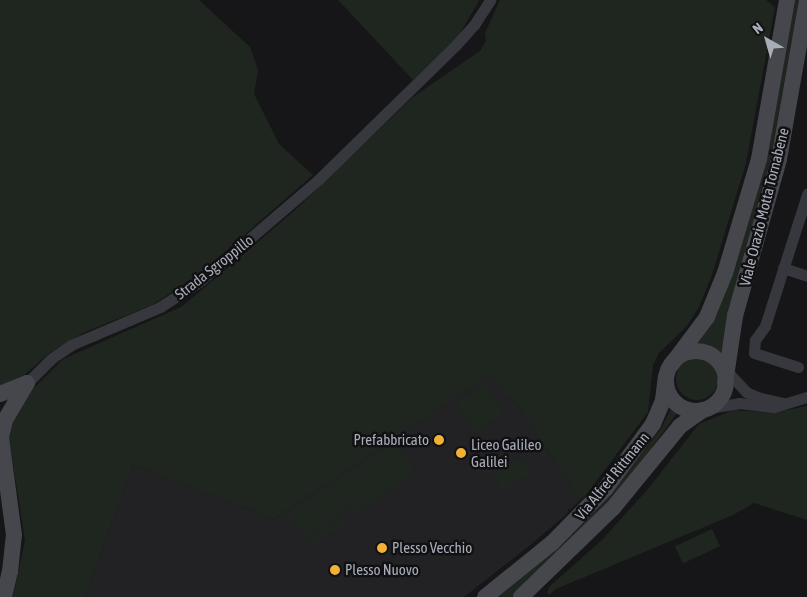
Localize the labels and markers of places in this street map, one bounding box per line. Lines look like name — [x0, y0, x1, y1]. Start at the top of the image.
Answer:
place label: Prefabbricato — [353, 431, 429, 449]
marker: Prefabbricato — [433, 434, 445, 446]
place label: Liceo Galileo Galilei — [471, 435, 542, 470]
marker: Liceo Galileo Galilei — [455, 447, 467, 459]
place label: Plesso Vecchio — [392, 539, 472, 557]
marker: Plesso Vecchio — [376, 542, 388, 554]
place label: Plesso Nuovo — [345, 561, 419, 579]
marker: Plesso Nuovo — [329, 564, 341, 576]

